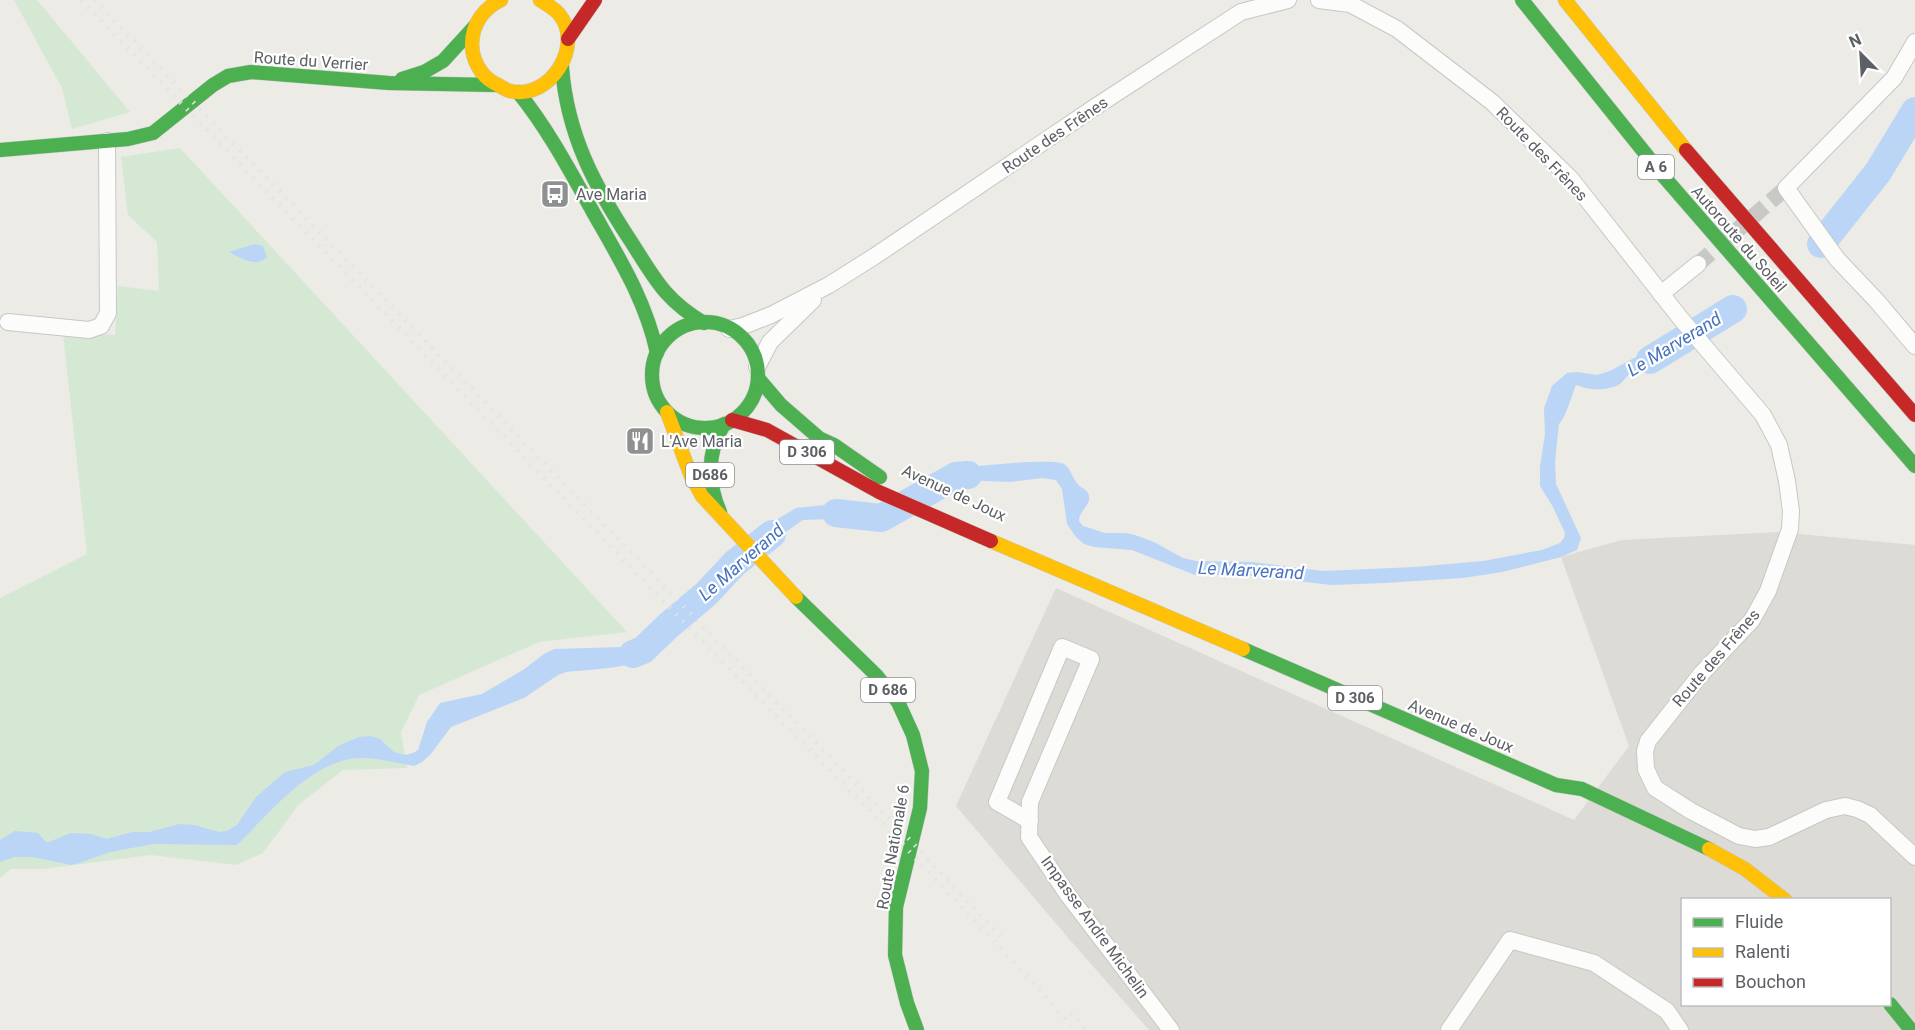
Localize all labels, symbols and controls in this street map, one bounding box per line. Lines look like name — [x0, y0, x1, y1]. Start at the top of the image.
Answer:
north arrow — [1831, 24, 1891, 84]
text: N — [1846, 30, 1864, 52]
street label: Route du Verrier — [253, 48, 369, 75]
street label: Route des Frênes — [999, 93, 1111, 177]
street label: Route des Frênes — [1492, 103, 1592, 205]
road number: A 6 — [1638, 155, 1674, 179]
bus stop icon: Ave Maria — [539, 178, 571, 210]
street label: Autoroute du Soleil — [1688, 182, 1790, 296]
place label: Ave Maria — [576, 185, 647, 204]
water label: Le Marverand — [1623, 307, 1726, 380]
restaurant icon: L'Ave Maria — [624, 425, 656, 457]
place label: L'Ave Maria — [661, 432, 742, 451]
road number: D 306 — [780, 440, 834, 464]
street label: Avenue de Joux — [899, 461, 1009, 525]
road number: D686 — [686, 463, 734, 487]
water label: Le Marverand — [694, 519, 789, 605]
water label: Le Marverand — [1197, 557, 1306, 583]
street label: Route des Frênes — [1668, 605, 1764, 711]
road number: D 686 — [861, 678, 915, 702]
road number: D 306 — [1328, 686, 1382, 710]
street label: Avenue de Joux — [1406, 695, 1517, 757]
street label: Route Nationale 6 — [873, 783, 913, 911]
street label: Impasse Andre Michelin — [1037, 852, 1153, 1002]
legend — [1681, 898, 1891, 1006]
text: Fluide — [1735, 911, 1783, 932]
text: Ralenti — [1735, 941, 1790, 962]
text: Bouchon — [1735, 971, 1806, 992]

